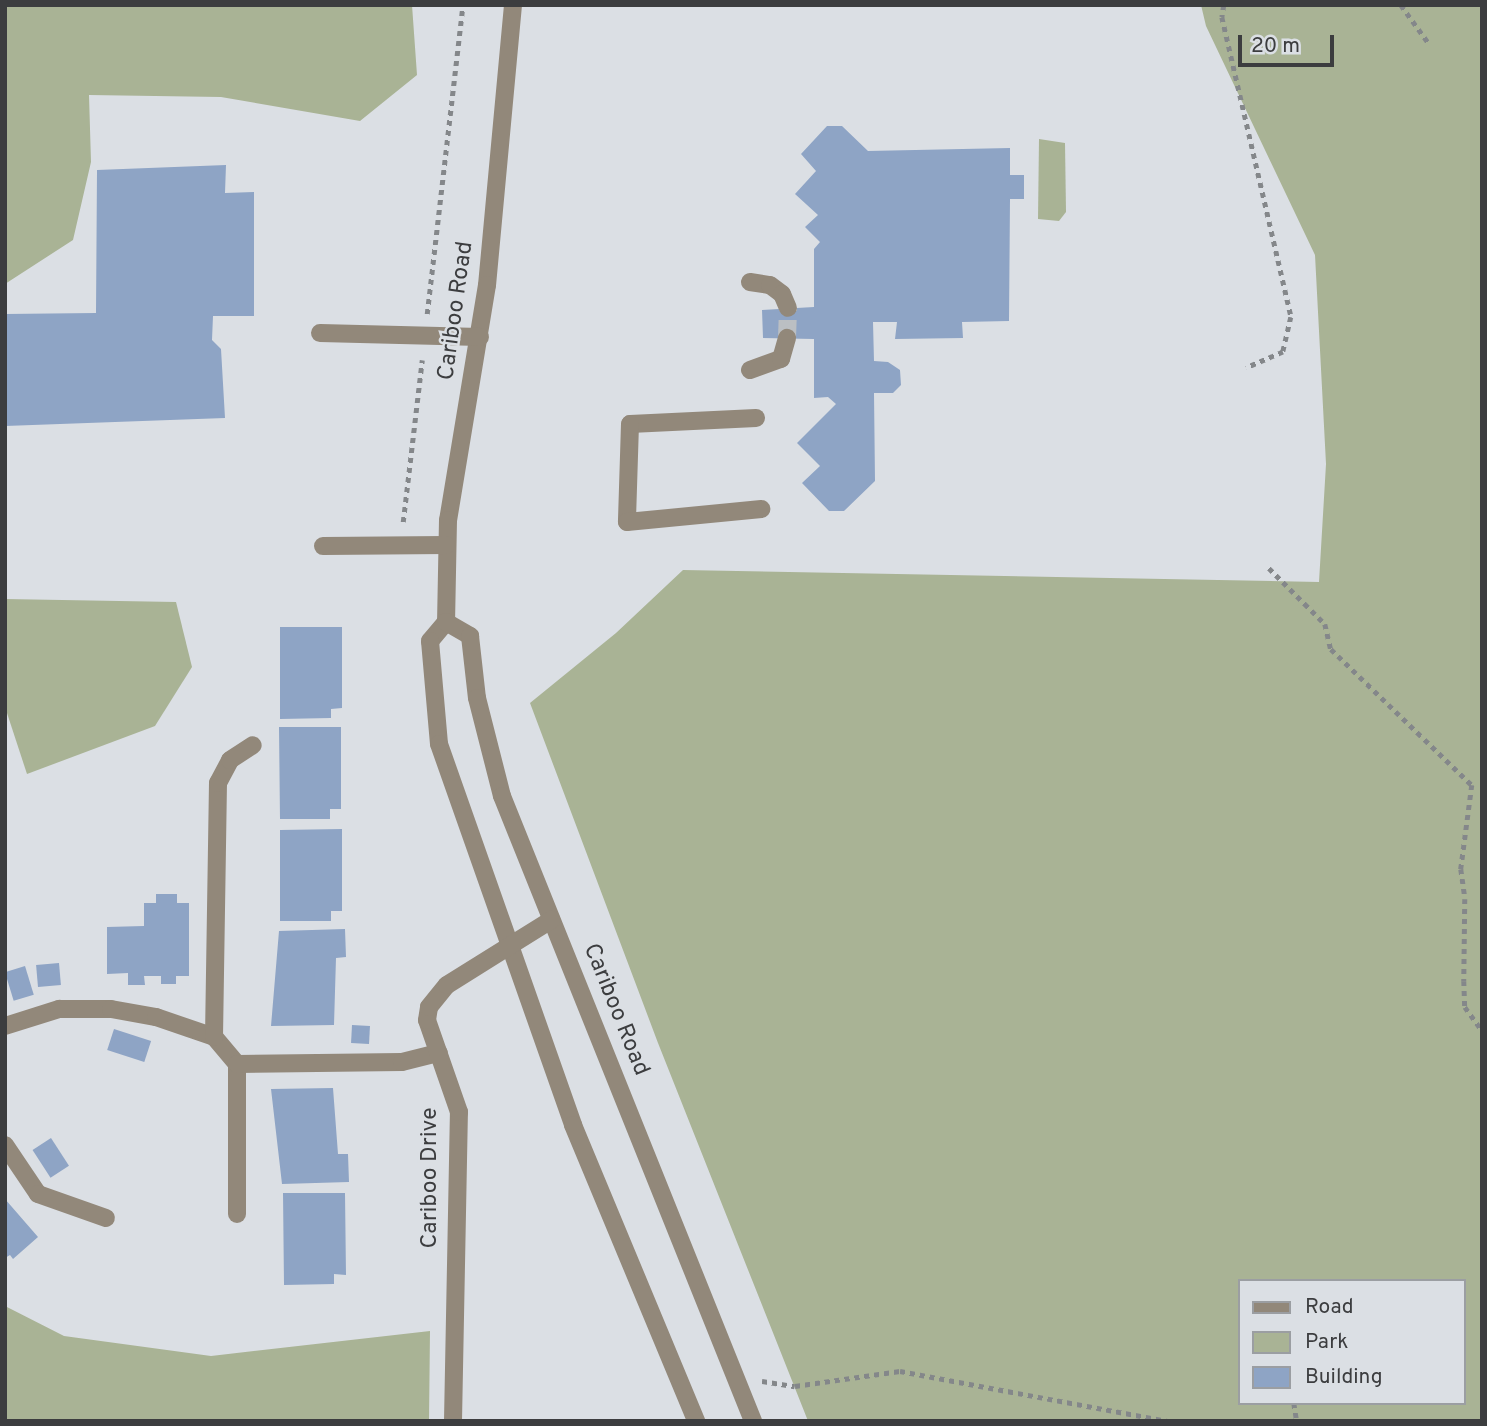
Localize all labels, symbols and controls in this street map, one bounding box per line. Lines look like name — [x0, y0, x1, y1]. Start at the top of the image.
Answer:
scale bar — [1242, 21, 1338, 65]
text: 20 m — [1251, 33, 1300, 60]
street label: Cariboo Road — [434, 240, 480, 382]
street label: Cariboo Road — [576, 940, 654, 1080]
street label: Cariboo Drive — [417, 1107, 445, 1249]
legend — [1238, 1279, 1466, 1405]
text: Road — [1305, 1294, 1354, 1321]
text: Park — [1305, 1329, 1348, 1356]
text: Building — [1305, 1364, 1383, 1391]

